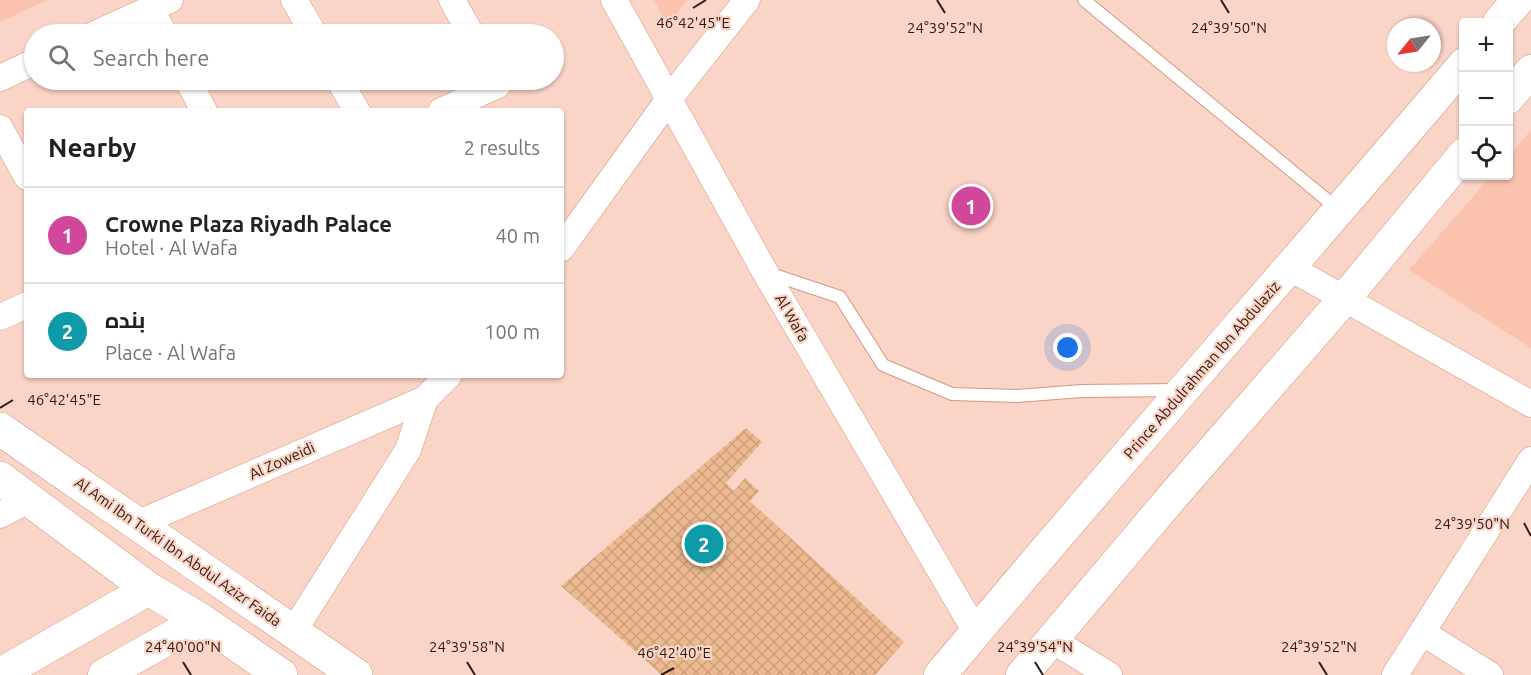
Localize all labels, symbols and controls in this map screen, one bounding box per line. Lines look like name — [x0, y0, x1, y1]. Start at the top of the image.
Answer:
text: 46°42'45"E — [656, 14, 730, 31]
north arrow — [1387, 18, 1441, 72]
map controls — [1459, 18, 1513, 180]
button: + — [1459, 18, 1513, 72]
text: 24°39'52"N — [907, 19, 983, 36]
text: 24°39'50"N — [1191, 19, 1267, 36]
search box — [24, 24, 564, 90]
icon: search — [45, 41, 78, 74]
text: Search here — [93, 45, 209, 70]
button: − — [1459, 72, 1513, 126]
button: locate — [1459, 126, 1513, 180]
text: Nearby — [48, 133, 136, 162]
text: 2 results — [464, 136, 540, 159]
pin: 1 — [952, 184, 990, 228]
text: Crowne Plaza Riyadh Palace — [105, 211, 392, 236]
text: 1 — [62, 224, 73, 247]
text: 40 m — [496, 224, 540, 247]
text: Hotel · Al Wafa — [105, 236, 238, 259]
street label: Prince Abdulrahman Ibn Abdulaziz — [1120, 277, 1283, 462]
street label: Al Wafa — [772, 291, 813, 344]
text: بنده — [105, 307, 145, 332]
text: 2 — [62, 320, 73, 343]
text: 100 m — [484, 320, 540, 343]
your location — [1053, 333, 1082, 362]
text: Place · Al Wafa — [105, 341, 236, 364]
text: 46°42'45"E — [27, 391, 101, 408]
street label: Al Zoweidi — [246, 439, 317, 483]
street label: Al Ami Ibn Turki Ibn Abdul Azizr Faida — [72, 474, 285, 630]
text: 24°39'50"N — [1434, 515, 1510, 532]
pin: 2 — [684, 522, 724, 566]
text: 24°40'00"N — [145, 638, 221, 655]
text: 24°39'58"N — [429, 638, 505, 655]
text: 24°39'54"N — [997, 638, 1073, 655]
text: 24°39'52"N — [1281, 638, 1357, 655]
text: 46°42'40"E — [637, 644, 711, 661]

